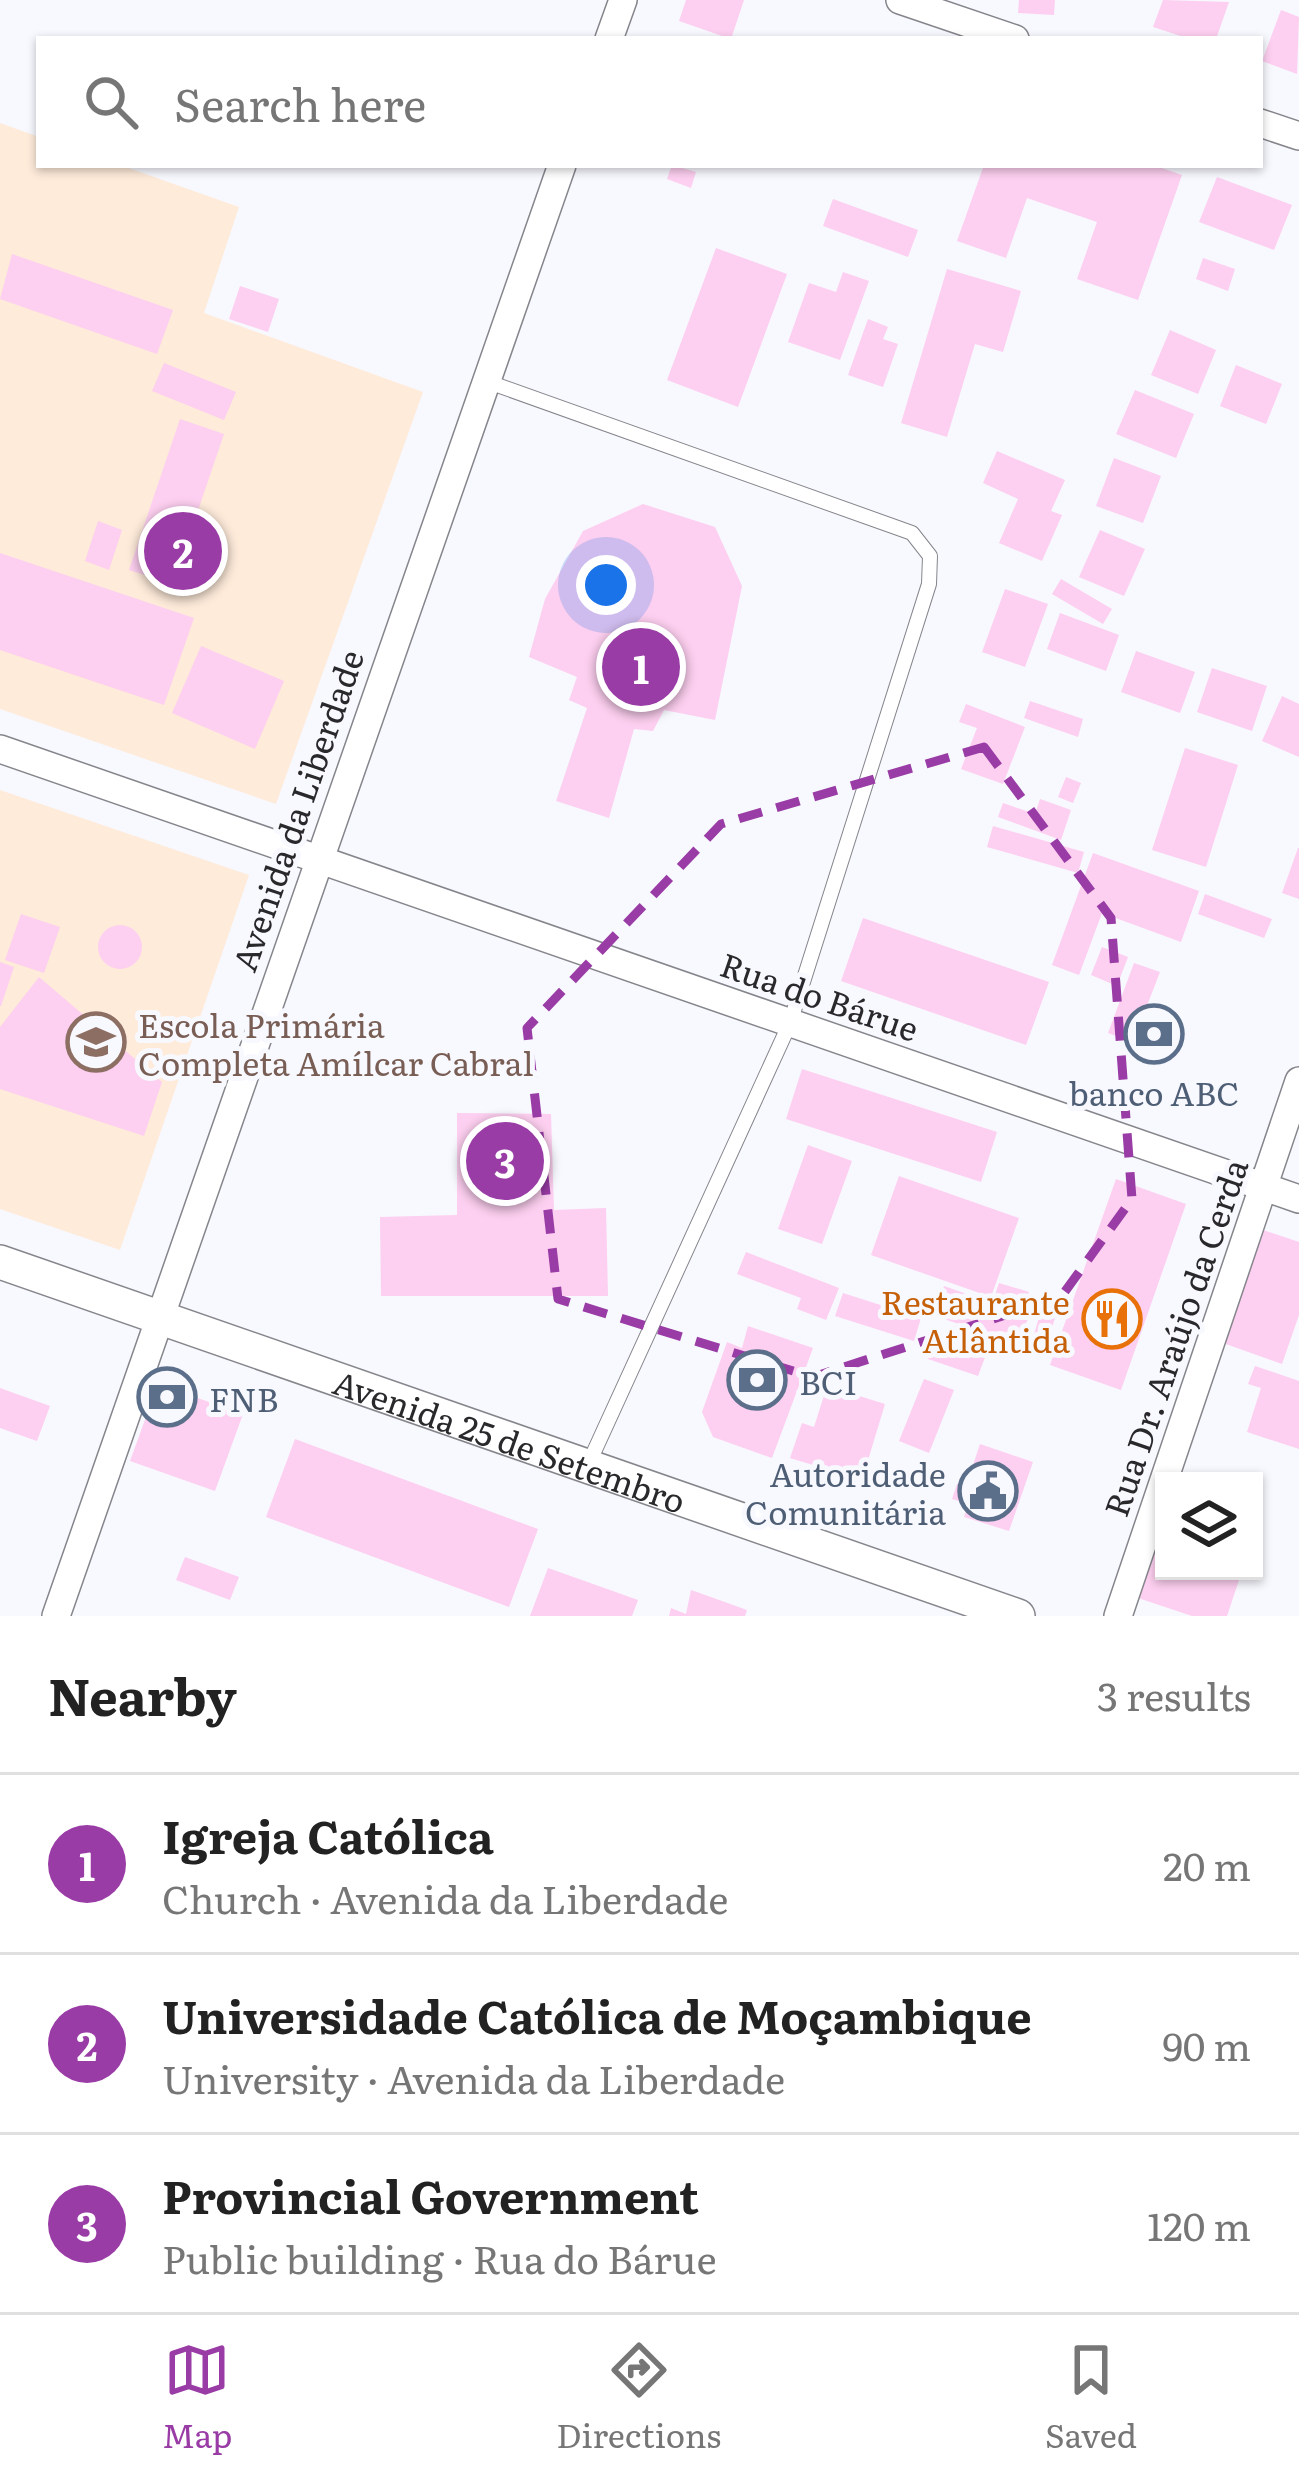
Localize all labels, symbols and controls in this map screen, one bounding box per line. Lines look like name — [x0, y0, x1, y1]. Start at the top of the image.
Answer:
search box — [36, 36, 1263, 168]
icon: search — [78, 69, 144, 135]
text: Search here — [174, 69, 426, 136]
pin: 2 — [144, 506, 222, 596]
your location — [576, 555, 636, 615]
pin: 1 — [602, 622, 680, 712]
street label: Avenida da Liberdade — [218, 643, 374, 977]
street label: Rua do Bárue — [714, 938, 926, 1052]
place label: Escola Primária Completa Amílcar Cabral — [138, 999, 534, 1086]
bank icon: banco ABC — [1123, 1003, 1185, 1065]
school or university icon: Escola Primária Completa Amílcar Cabral — [65, 1011, 127, 1073]
place label: banco ABC — [1069, 1067, 1239, 1116]
pin: 3 — [466, 1116, 544, 1206]
street label: Rua Dr. Araújo da Cerda — [1090, 1151, 1258, 1522]
place label: Restaurante Atlântida — [881, 1276, 1070, 1363]
restaurant icon: Restaurante Atlântida — [1081, 1288, 1143, 1350]
bank icon: BCI — [726, 1349, 788, 1411]
street label: Avenida 25 de Setembro — [327, 1355, 693, 1523]
place label: BCI — [799, 1356, 857, 1405]
bank icon: FNB — [136, 1366, 198, 1428]
place label: FNB — [209, 1373, 279, 1422]
place label: Autoridade Comunitária — [745, 1448, 946, 1535]
public building icon: Autoridade Comunitária — [957, 1460, 1019, 1522]
map controls — [1155, 1472, 1263, 1580]
button: layers — [1155, 1472, 1263, 1580]
text: Nearby — [48, 1656, 237, 1732]
text: 3 results — [1097, 1665, 1251, 1723]
text: Igreja Católica — [162, 1801, 494, 1868]
text: 1 — [79, 1835, 95, 1893]
text: 20 m — [1163, 1835, 1251, 1893]
text: Church · Avenida da Liberdade — [162, 1868, 728, 1926]
text: Universidade Católica de Moçambique — [162, 1981, 1032, 2048]
text: 2 — [77, 2015, 97, 2073]
text: 90 m — [1162, 2015, 1251, 2073]
text: University · Avenida da Liberdade — [162, 2048, 785, 2106]
text: Provincial Government — [162, 2161, 699, 2228]
text: 3 — [76, 2195, 98, 2253]
text: 120 m — [1147, 2195, 1251, 2253]
text: Public building · Rua do Bárue — [162, 2228, 717, 2286]
tab: Map — [162, 2337, 232, 2458]
tab: Directions — [556, 2337, 721, 2458]
tab: Saved — [1045, 2337, 1137, 2458]

